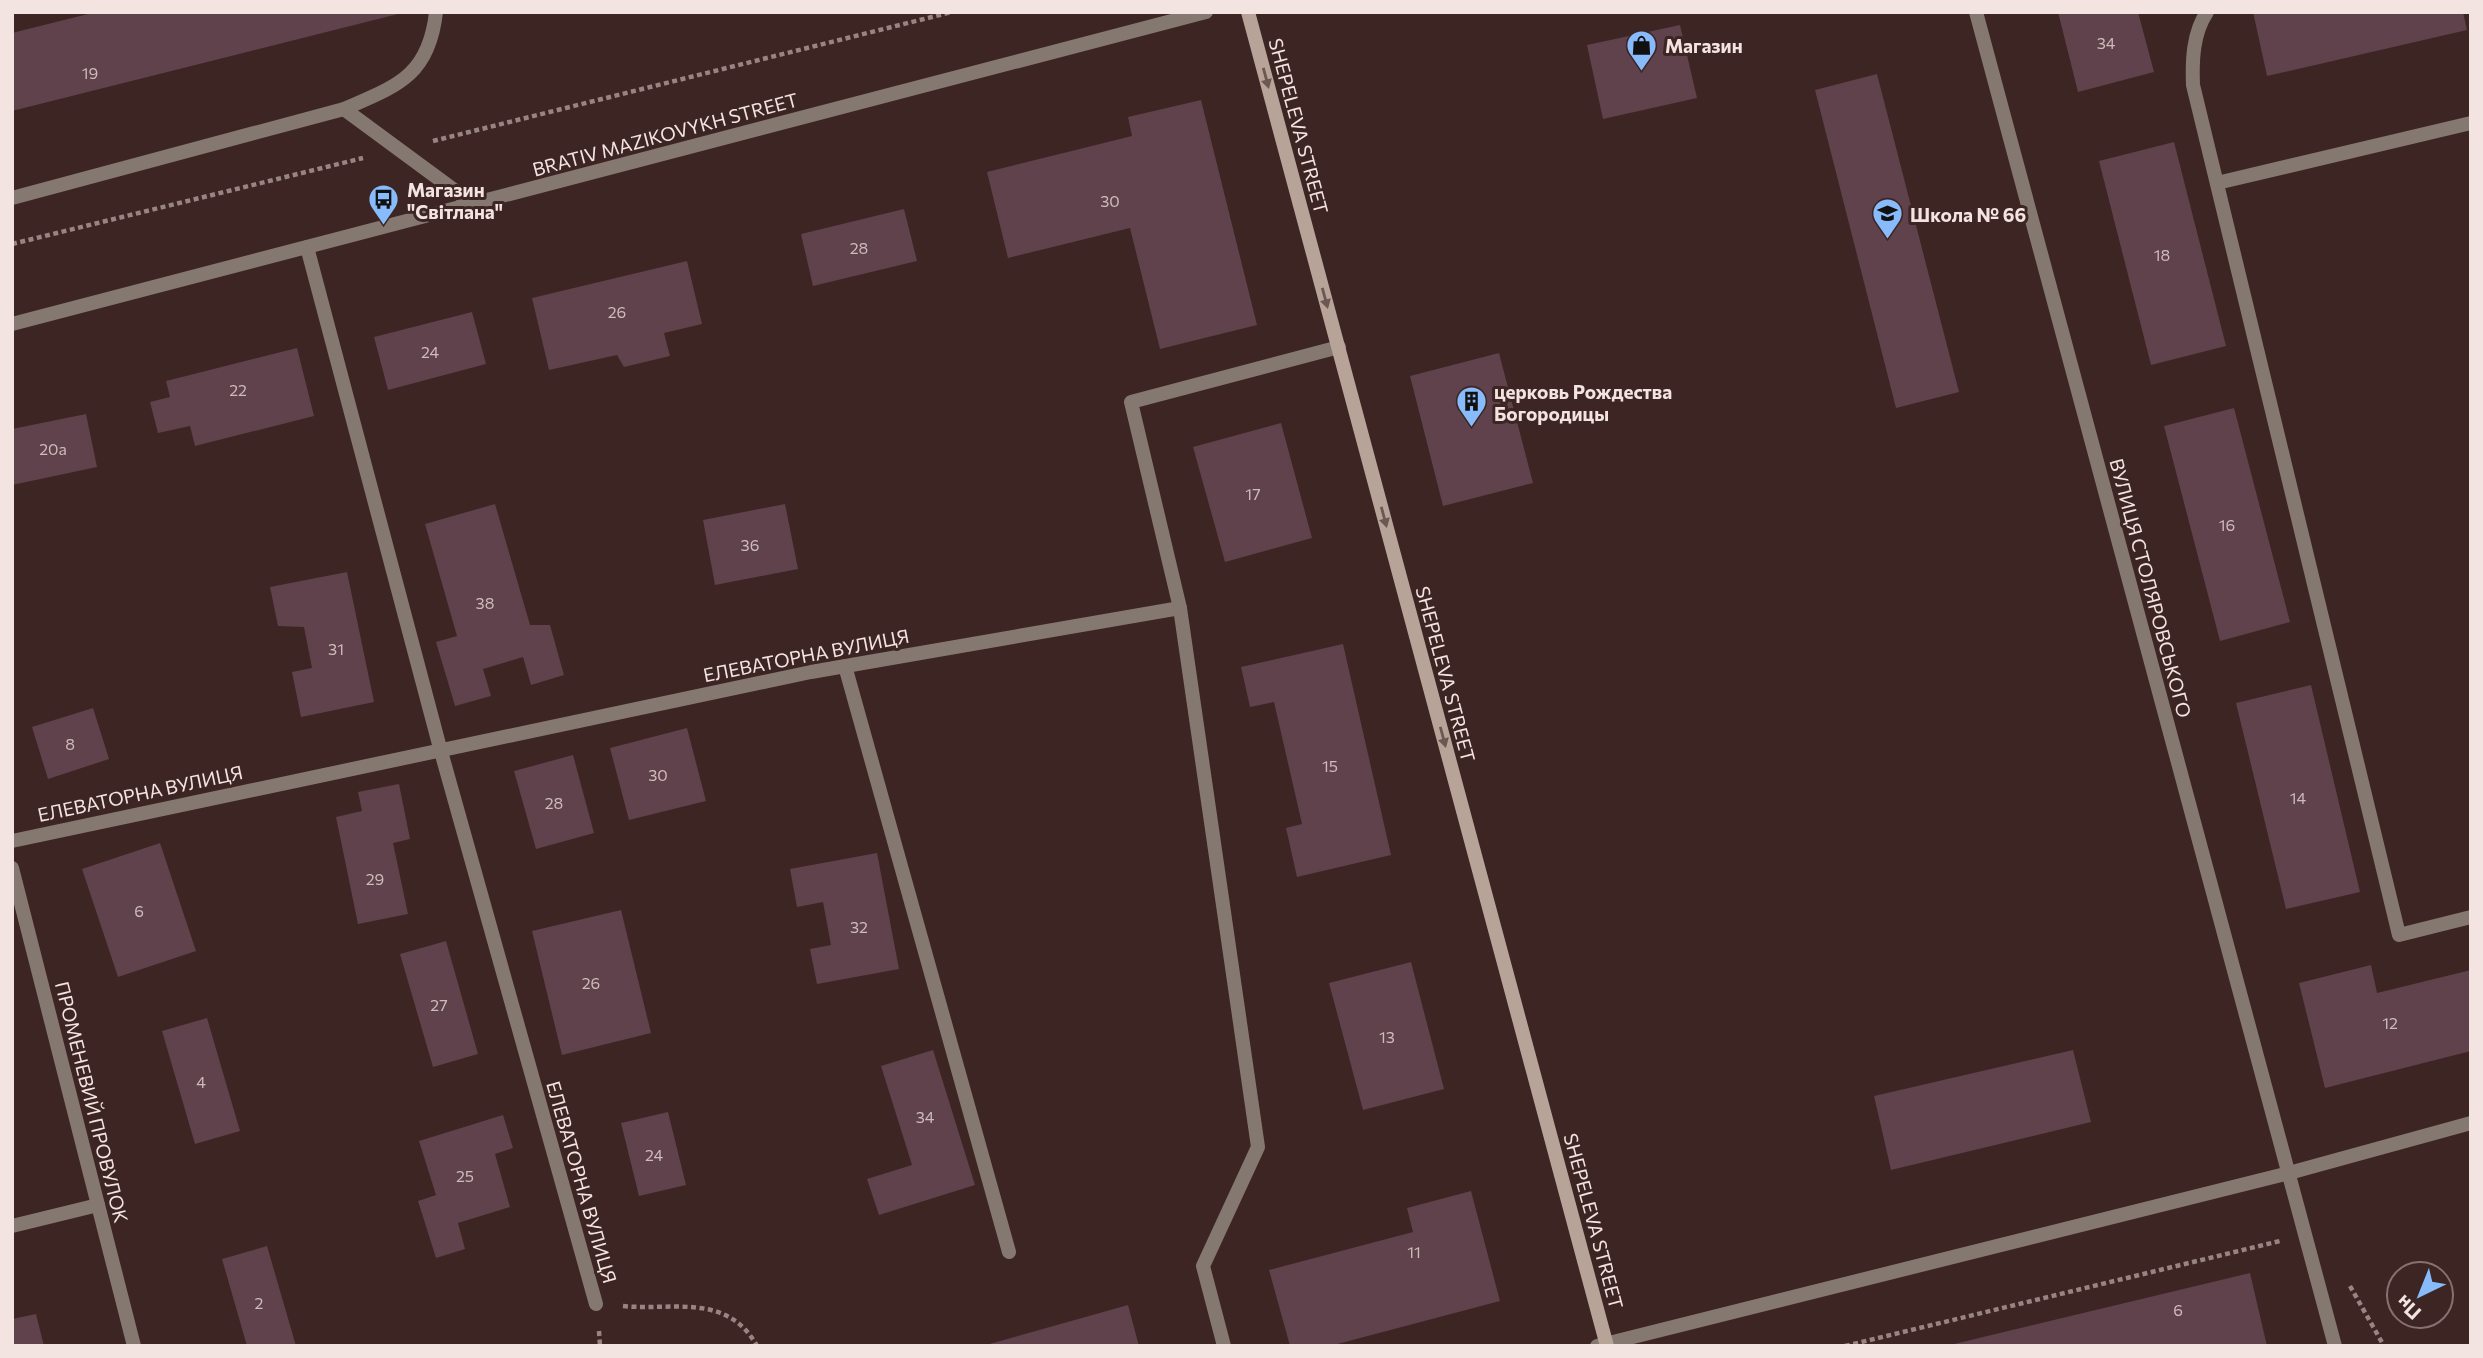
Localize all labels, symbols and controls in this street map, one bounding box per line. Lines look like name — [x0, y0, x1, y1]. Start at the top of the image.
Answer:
shop icon: Магазин — [1625, 28, 1659, 72]
house number: 34 — [2097, 33, 2116, 52]
place label: Магазин — [1665, 34, 1743, 57]
street label: SHEPELEVA STREET — [1264, 36, 1334, 216]
house number: 19 — [82, 63, 98, 82]
one-way arrow — [1261, 67, 1272, 89]
street label: BRATIV MAZIKOVYKH STREET — [530, 87, 800, 181]
place label: Магазин "Світлана" — [407, 178, 503, 223]
bus stop icon: Магазин "Світлана" — [367, 183, 401, 227]
house number: 30 — [1100, 191, 1120, 210]
school or university icon: Школа № 66 — [1870, 197, 1904, 241]
place label: Школа № 66 — [1910, 203, 2026, 226]
house number: 28 — [850, 238, 868, 257]
house number: 18 — [2154, 245, 2170, 264]
one-way arrow — [1320, 287, 1331, 309]
house number: 26 — [608, 302, 626, 321]
house number: 24 — [421, 342, 439, 361]
house number: 22 — [229, 380, 247, 399]
place label: церковь Рождества Богородицы — [1494, 380, 1672, 425]
building icon: церковь Рождества Богородицы — [1454, 385, 1488, 429]
house number: 20а — [39, 439, 67, 458]
street label: ВУЛИЦЯ СТОЛЯРОВСЬКОГО — [2105, 456, 2197, 720]
house number: 17 — [1245, 484, 1261, 503]
one-way arrow — [1380, 507, 1390, 528]
house number: 16 — [2219, 515, 2235, 534]
house number: 36 — [741, 535, 759, 554]
street label: SHEPELEVA STREET — [1411, 584, 1481, 764]
house number: 38 — [476, 593, 494, 612]
street label: ЕЛЕВАТОРНА ВУЛИЦЯ — [701, 624, 911, 686]
house number: 31 — [328, 639, 344, 658]
one-way arrow — [1439, 727, 1449, 748]
house number: 8 — [65, 734, 75, 753]
house number: 15 — [1322, 756, 1338, 775]
street label: ЕЛЕВАТОРНА ВУЛИЦЯ — [35, 760, 245, 826]
house number: 30 — [648, 765, 668, 784]
house number: 14 — [2290, 788, 2307, 807]
house number: 28 — [545, 793, 563, 812]
house number: 29 — [366, 869, 384, 888]
house number: 6 — [134, 901, 144, 920]
house number: 32 — [850, 917, 868, 936]
house number: 26 — [582, 973, 600, 992]
street label: ПРОМЕНЕВИЙ ПРОВУЛОК — [51, 979, 133, 1225]
house number: 27 — [430, 995, 448, 1014]
house number: 12 — [2382, 1013, 2398, 1032]
house number: 13 — [1379, 1027, 1395, 1046]
house number: 4 — [196, 1072, 206, 1091]
street label: ЕЛЕВАТОРНА ВУЛИЦЯ — [542, 1078, 622, 1286]
house number: 34 — [916, 1107, 935, 1126]
street label: SHEPELEVA STREET — [1559, 1131, 1629, 1311]
house number: 24 — [645, 1145, 663, 1164]
house number: 25 — [456, 1166, 474, 1185]
house number: 11 — [1407, 1242, 1421, 1261]
north arrow — [2385, 1260, 2455, 1330]
text: Пн — [2391, 1291, 2425, 1325]
house number: 2 — [255, 1293, 264, 1312]
house number: 6 — [2173, 1300, 2183, 1319]

